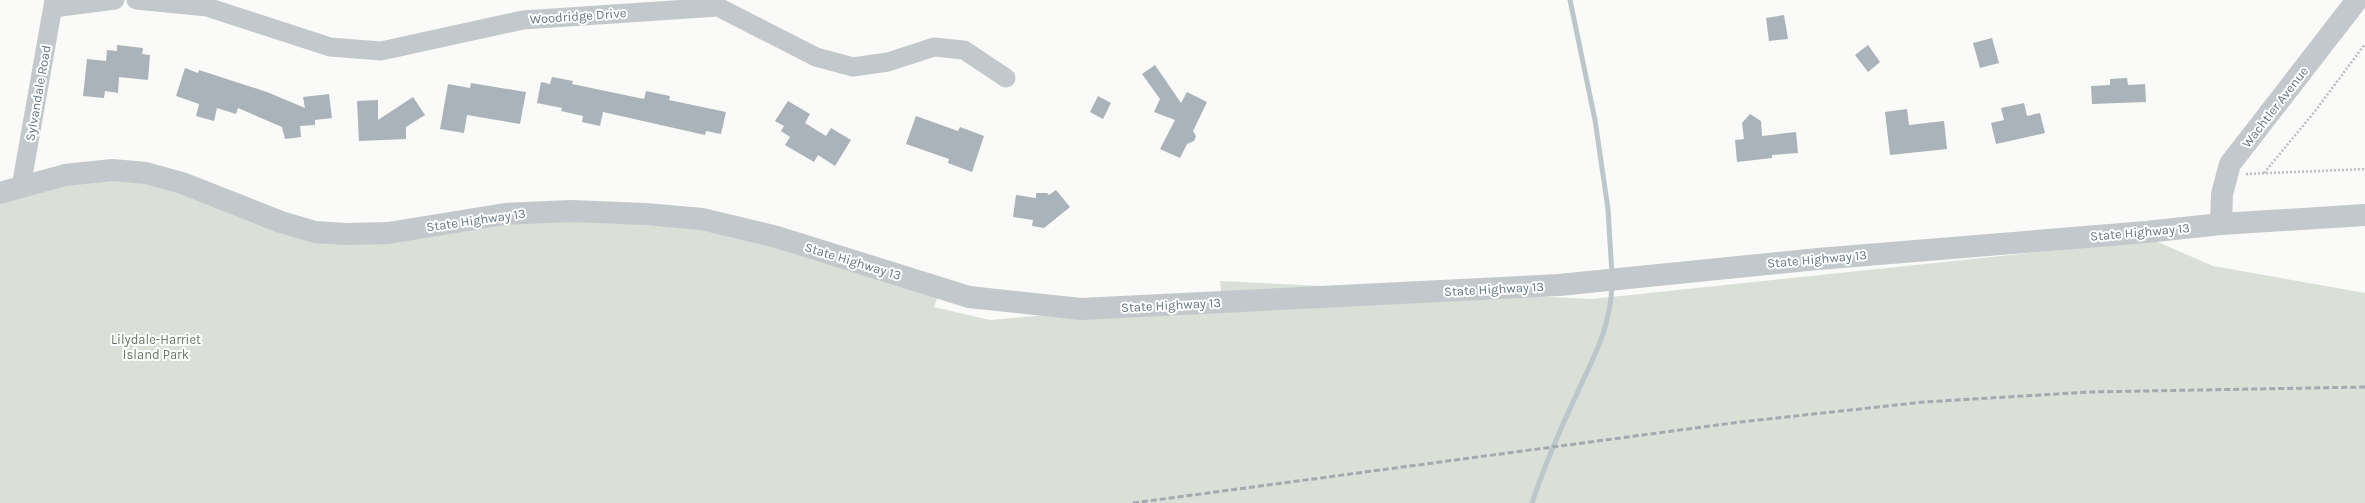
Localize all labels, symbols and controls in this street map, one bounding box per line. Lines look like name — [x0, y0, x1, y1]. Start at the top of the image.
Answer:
street label: Woodridge Drive — [529, 5, 627, 27]
street label: Sylvandale Road — [22, 44, 54, 142]
street label: Wachtler Avenue — [2239, 63, 2311, 151]
street label: State Highway 13 — [425, 206, 527, 234]
street label: State Highway 13 — [2090, 220, 2190, 244]
street label: State Highway 13 — [803, 239, 903, 283]
street label: State Highway 13 — [1767, 247, 1867, 271]
street label: State Highway 13 — [1444, 279, 1544, 299]
street label: State Highway 13 — [1121, 295, 1221, 315]
park label: Lilydale-Harriet Island Park — [111, 332, 201, 362]

